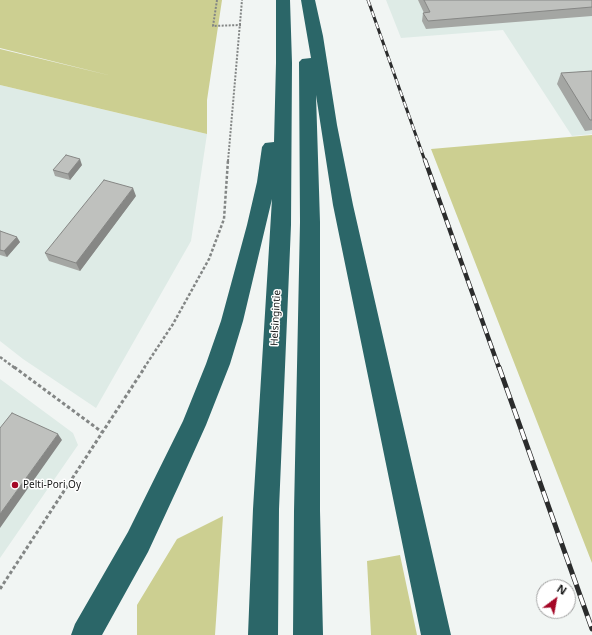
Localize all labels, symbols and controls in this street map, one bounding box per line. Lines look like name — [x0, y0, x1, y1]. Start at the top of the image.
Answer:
street label: Helsingintie — [269, 290, 283, 346]
place label: Pelti-Pori Oy — [23, 479, 81, 491]
marker: Pelti-Pori Oy — [10, 480, 20, 490]
north arrow — [536, 579, 576, 619]
text: N — [554, 581, 570, 598]

